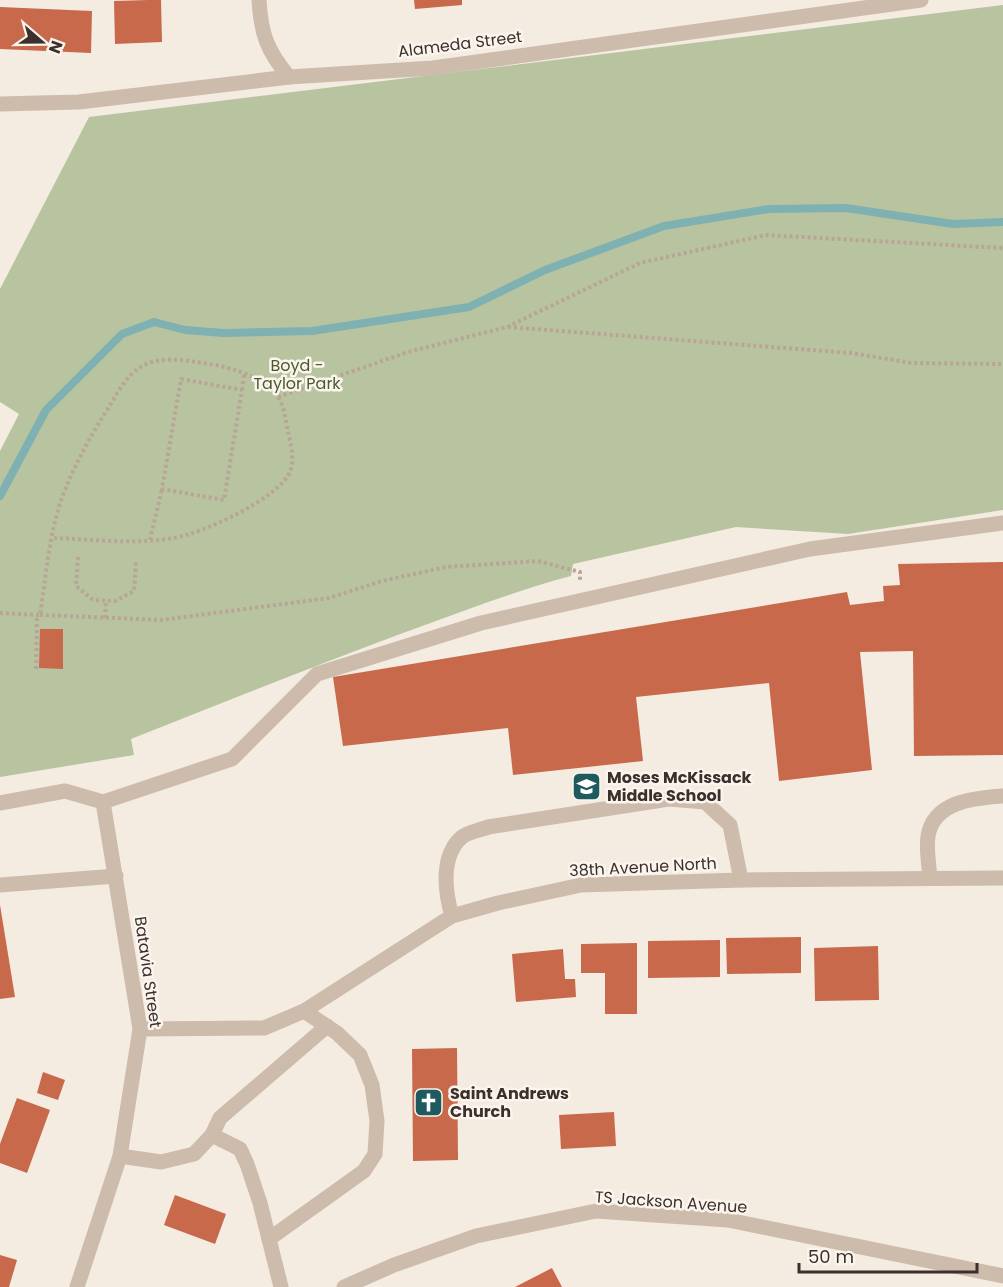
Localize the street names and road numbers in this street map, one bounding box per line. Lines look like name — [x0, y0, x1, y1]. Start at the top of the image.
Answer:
street label: Alameda Street — [397, 25, 523, 63]
street label: 38th Avenue North — [569, 852, 717, 882]
street label: Batavia Street — [129, 915, 167, 1029]
street label: TS Jackson Avenue — [594, 1185, 748, 1219]

